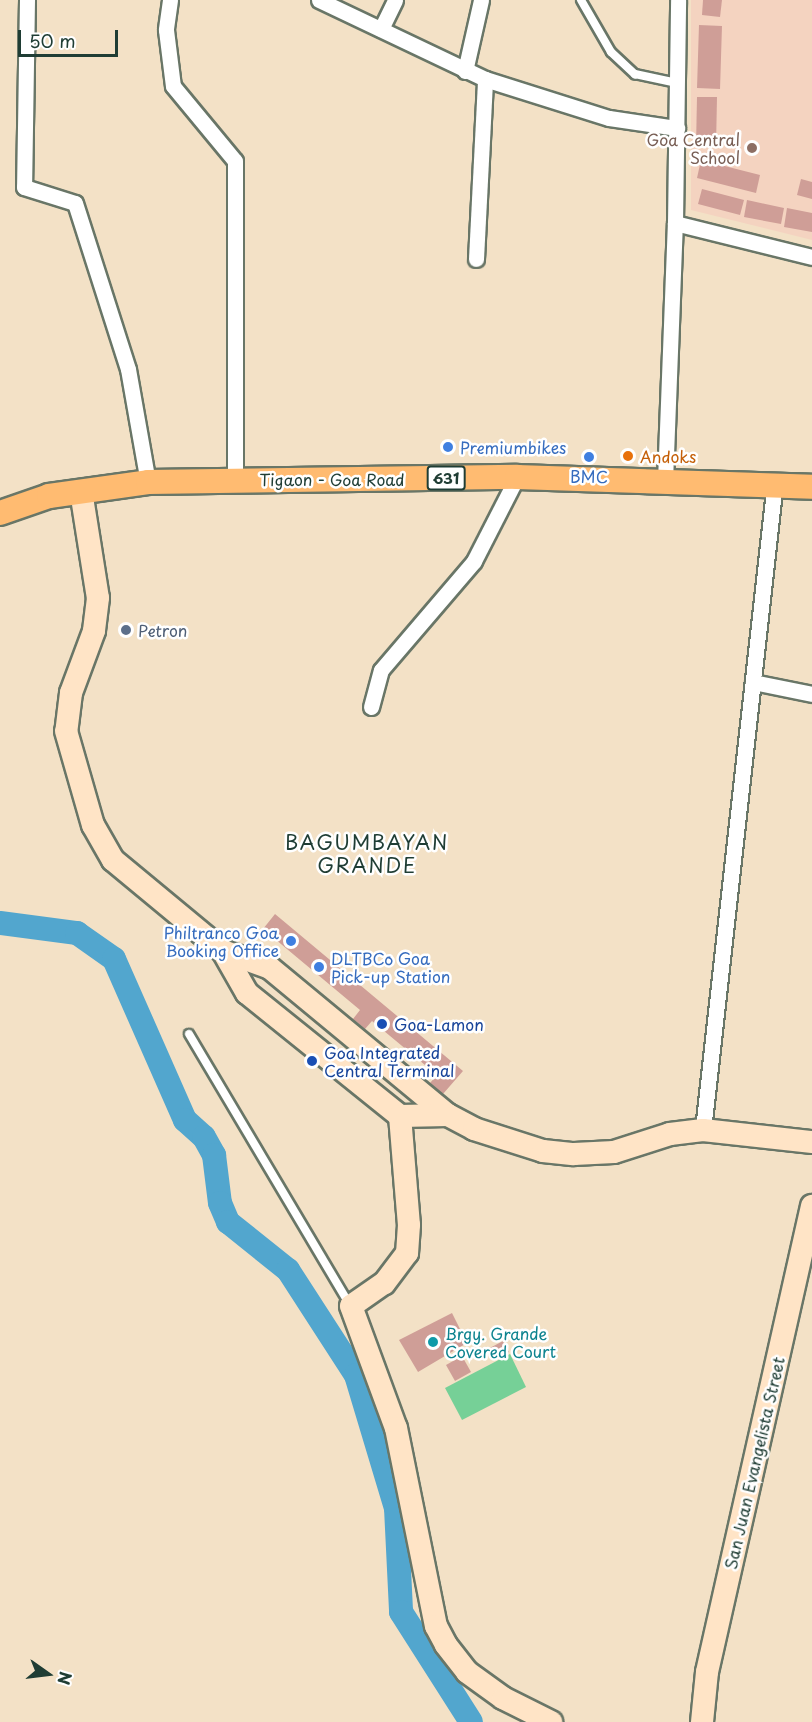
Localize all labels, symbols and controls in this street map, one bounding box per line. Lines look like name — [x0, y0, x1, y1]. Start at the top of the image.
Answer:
scale bar — [21, 18, 122, 56]
text: 50 m — [29, 27, 76, 54]
place label: Goa Central School — [645, 129, 740, 167]
marker: Goa Central School — [745, 141, 759, 155]
place label: Premiumbikes — [460, 437, 566, 457]
marker: Premiumbikes — [441, 440, 455, 454]
place label: Andoks — [640, 446, 696, 466]
marker: Andoks — [621, 449, 635, 463]
marker: BMC — [582, 450, 596, 464]
road number: 631 — [426, 466, 466, 490]
place label: BMC — [570, 466, 608, 486]
street label: Tigaon - Goa Road — [259, 469, 405, 489]
place label: Petron — [138, 620, 187, 640]
marker: Petron — [119, 623, 133, 637]
district label: BAGUMBAYAN GRANDE — [285, 830, 449, 877]
place label: Philtranco Goa Booking Office — [164, 922, 279, 960]
marker: Philtranco Goa Booking Office — [284, 934, 298, 948]
place label: DLTBCo Goa Pick-up Station — [331, 948, 450, 986]
marker: DLTBCo Goa Pick-up Station — [312, 960, 326, 974]
place label: Goa-Lamon — [394, 1014, 484, 1034]
marker: Goa-Lamon — [375, 1017, 389, 1031]
place label: Goa Integrated Central Terminal — [324, 1042, 455, 1080]
marker: Goa Integrated Central Terminal — [305, 1054, 319, 1068]
place label: Brgy. Grande Covered Court — [445, 1323, 557, 1361]
marker: Brgy. Grande Covered Court — [426, 1335, 440, 1349]
street label: San Juan Evangelista Street — [720, 1355, 788, 1571]
north arrow — [18, 1644, 78, 1704]
text: N — [52, 1669, 79, 1687]

